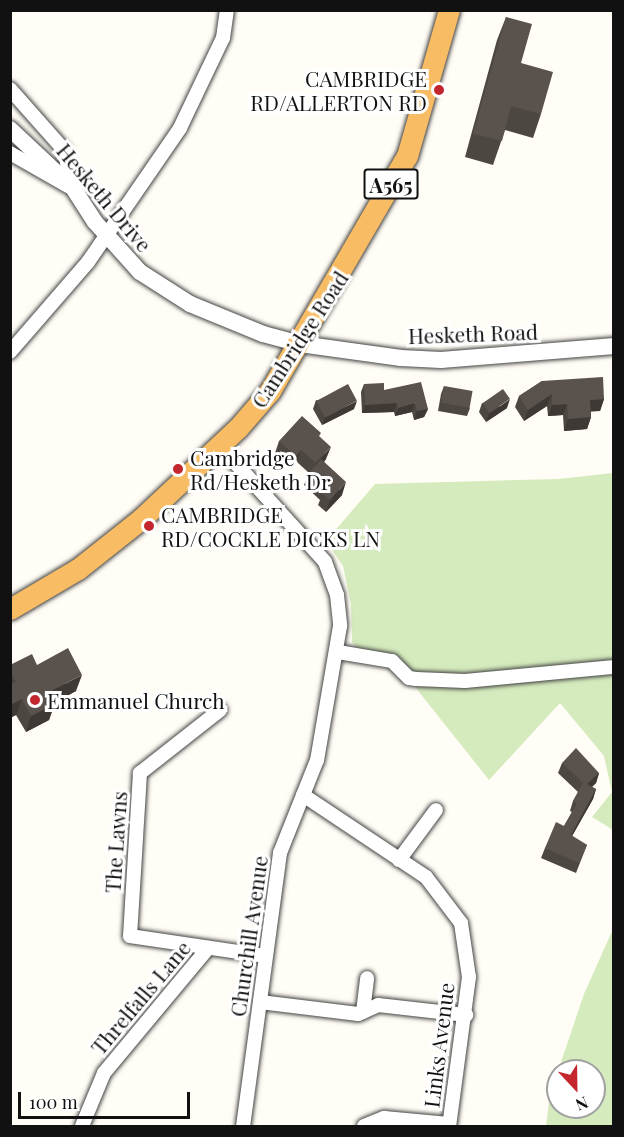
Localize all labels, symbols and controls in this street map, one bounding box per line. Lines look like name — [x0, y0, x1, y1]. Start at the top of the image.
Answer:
place label: CAMBRIDGE RD/ALLERTON RD — [250, 65, 427, 115]
marker: CAMBRIDGE RD/ALLERTON RD — [432, 83, 446, 97]
street label: Hesketh Drive — [52, 138, 158, 256]
road number: A565 — [362, 167, 420, 201]
street label: Cambridge Road — [246, 266, 352, 412]
street label: Hesketh Road — [408, 318, 538, 348]
place label: Cambridge Rd/Hesketh Dr — [190, 444, 330, 494]
marker: Cambridge Rd/Hesketh Dr — [171, 462, 185, 476]
place label: CAMBRIDGE RD/COCKLE DICKS LN — [161, 501, 380, 551]
marker: CAMBRIDGE RD/COCKLE DICKS LN — [142, 519, 156, 533]
place label: Emmanuel Church — [47, 687, 225, 713]
marker: Emmanuel Church — [28, 693, 42, 707]
street label: The Lawns — [99, 790, 131, 894]
street label: Churchill Avenue — [224, 853, 272, 1019]
street label: Threlfalls Lane — [85, 935, 195, 1059]
street label: Links Avenue — [418, 981, 458, 1109]
north arrow — [546, 1059, 606, 1119]
scale bar — [21, 1080, 194, 1118]
text: 100 m — [29, 1090, 78, 1114]
text: N — [573, 1092, 591, 1116]

